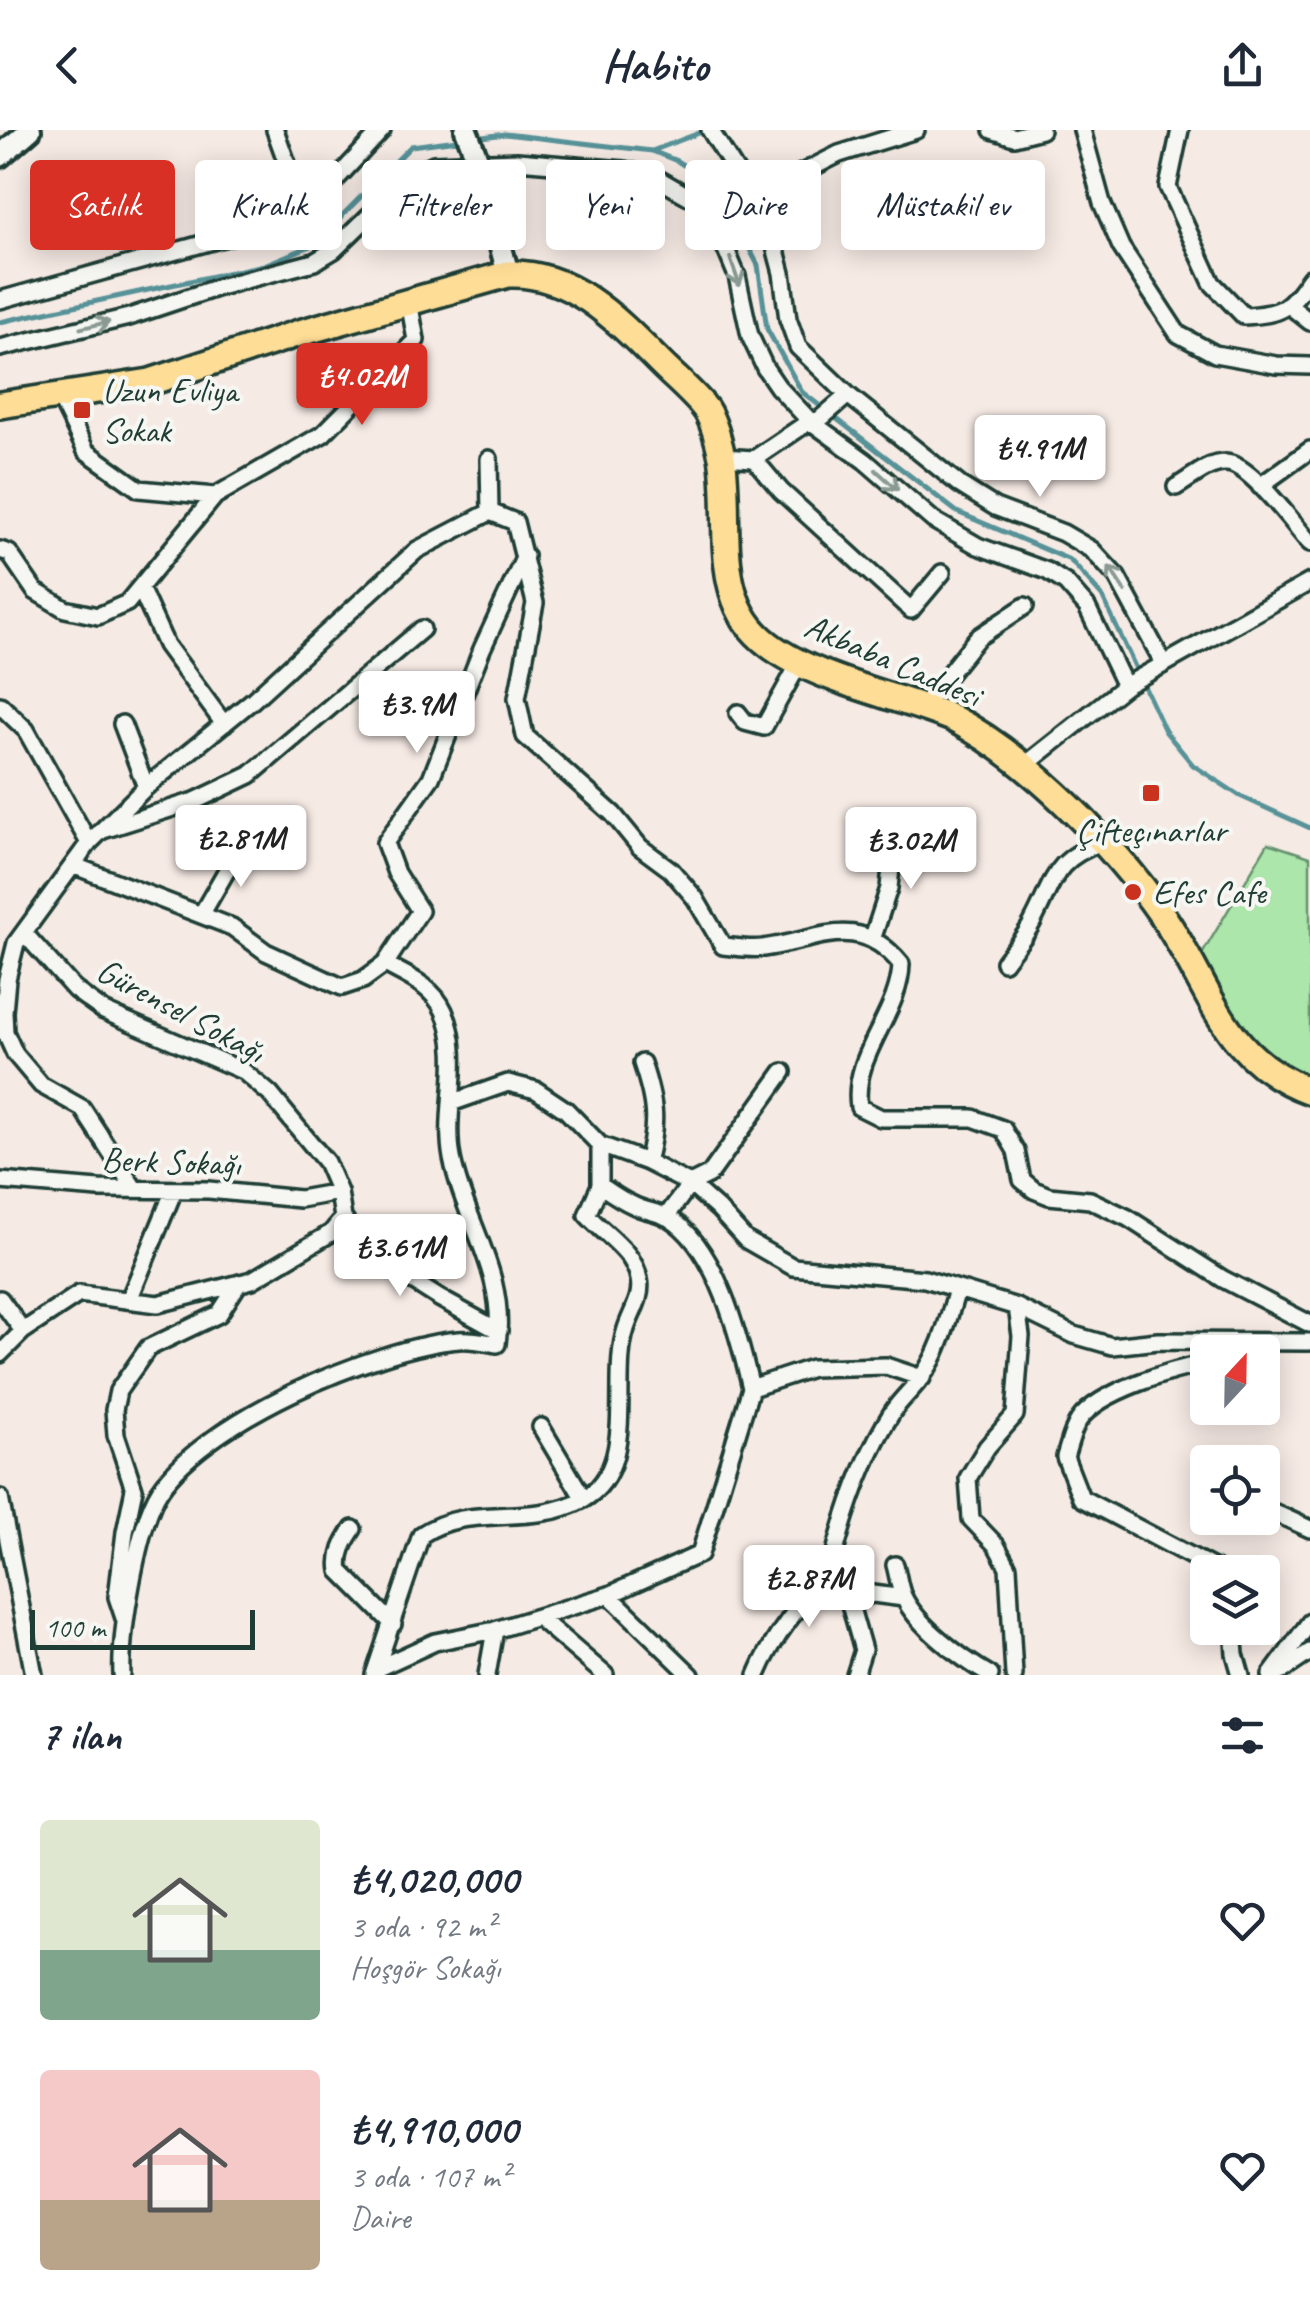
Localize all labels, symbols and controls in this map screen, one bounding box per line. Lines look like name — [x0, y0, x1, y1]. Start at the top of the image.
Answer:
text: Habito — [602, 37, 708, 94]
icon: back — [40, 38, 95, 93]
icon: share — [1215, 38, 1270, 93]
chip: Satılık — [30, 160, 175, 250]
chip: Kiralık — [195, 160, 342, 250]
chip: Filtreler — [362, 160, 526, 250]
chip: Yeni — [546, 160, 665, 250]
chip: Daire — [685, 160, 821, 250]
chip: Müstakil ev — [841, 160, 1045, 250]
one-way arrow — [727, 256, 745, 287]
one-way arrow — [78, 315, 110, 333]
pin: ₺4.02M — [281, 343, 443, 428]
text: ₺4.02M — [318, 355, 406, 396]
place label: Uzun Evliya Sokak — [102, 368, 240, 453]
marker: Uzun Evliya Sokak — [71, 399, 93, 421]
pin: ₺4.91M — [959, 415, 1121, 500]
text: ₺4.91M — [997, 427, 1083, 468]
one-way arrow — [874, 469, 899, 492]
one-way arrow — [1106, 566, 1127, 594]
street label: Akbaba Caddesi — [798, 603, 992, 719]
pin: ₺3.9M — [347, 671, 487, 756]
text: ₺3.9M — [381, 683, 453, 724]
marker: Çifteçınarlar — [1140, 782, 1162, 804]
pin: ₺2.81M — [160, 805, 322, 890]
pin: ₺3.02M — [830, 807, 992, 892]
place label: Çifteçınarlar — [1076, 808, 1230, 853]
text: ₺2.81M — [197, 817, 285, 858]
text: ₺3.02M — [867, 819, 955, 860]
place label: Efes Cafe — [1153, 870, 1268, 915]
marker: Efes Cafe — [1122, 881, 1144, 903]
street label: Gürensel Sokağı — [89, 947, 274, 1074]
street label: Berk Sokağı — [101, 1137, 243, 1186]
pin: ₺3.61M — [319, 1214, 481, 1299]
text: ₺3.61M — [356, 1226, 444, 1267]
north arrow — [1190, 1335, 1280, 1425]
map controls — [1190, 1335, 1280, 1645]
button: locate — [1190, 1445, 1280, 1535]
pin: ₺2.87M — [728, 1545, 890, 1630]
button: layers — [1190, 1555, 1280, 1645]
text: ₺2.87M — [765, 1557, 853, 1598]
scale bar — [30, 1605, 255, 1650]
text: 100 m — [45, 1610, 105, 1645]
icon: filters — [1215, 1708, 1270, 1763]
text: 7 ilan — [40, 1709, 121, 1762]
text: ₺4,020,000 — [350, 1853, 518, 1906]
icon: home — [120, 1860, 240, 1980]
icon: heart — [1215, 1893, 1270, 1948]
text: 3 oda · 92 m² — [350, 1906, 495, 1947]
text: Hoşgör Sokağı — [350, 1947, 501, 1988]
text: ₺4,910,000 — [350, 2103, 517, 2156]
icon: home — [120, 2110, 240, 2230]
icon: heart — [1215, 2143, 1270, 2198]
text: 3 oda · 107 m² — [350, 2156, 509, 2197]
text: Daire — [350, 2197, 410, 2238]

